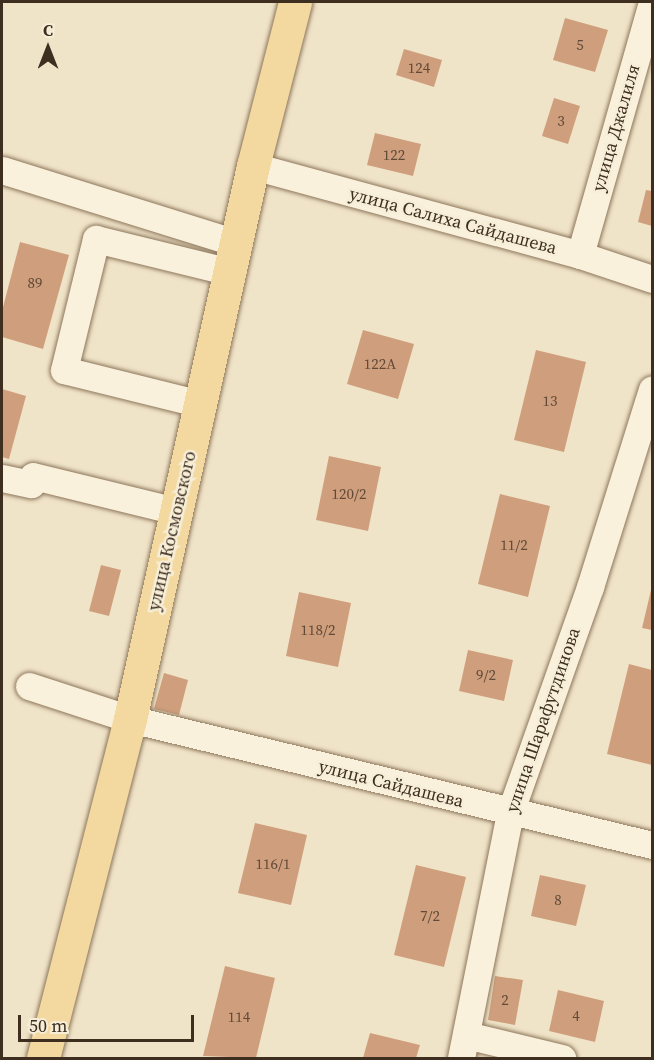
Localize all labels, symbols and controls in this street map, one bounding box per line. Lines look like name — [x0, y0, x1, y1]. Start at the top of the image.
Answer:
north arrow — [18, 18, 78, 78]
text: С — [43, 19, 53, 41]
house number: 5 — [576, 36, 584, 54]
house number: 124 — [408, 59, 430, 77]
street label: улица Джалиля — [587, 62, 645, 194]
house number: 3 — [557, 112, 565, 130]
house number: 122 — [383, 146, 405, 164]
street label: улица Салиха Сайдашева — [347, 183, 559, 259]
house number: 89 — [28, 274, 42, 292]
house number: 122А — [364, 355, 396, 373]
house number: 13 — [543, 392, 557, 410]
street label: улица Космовского — [143, 449, 201, 613]
house number: 120/2 — [332, 485, 366, 503]
house number: 11/2 — [500, 536, 528, 554]
house number: 118/2 — [301, 621, 335, 639]
street label: улица Шарафутдинова — [501, 625, 585, 815]
house number: 9/2 — [476, 666, 496, 684]
street label: улица Сайдашева — [316, 756, 466, 812]
house number: 116/1 — [256, 855, 290, 873]
house number: 8 — [554, 891, 562, 909]
house number: 7/2 — [420, 907, 440, 925]
house number: 2 — [501, 991, 509, 1009]
scale bar — [21, 1003, 196, 1041]
house number: 4 — [572, 1007, 580, 1025]
house number: 114 — [228, 1008, 250, 1026]
text: 50 m — [29, 1013, 67, 1038]

